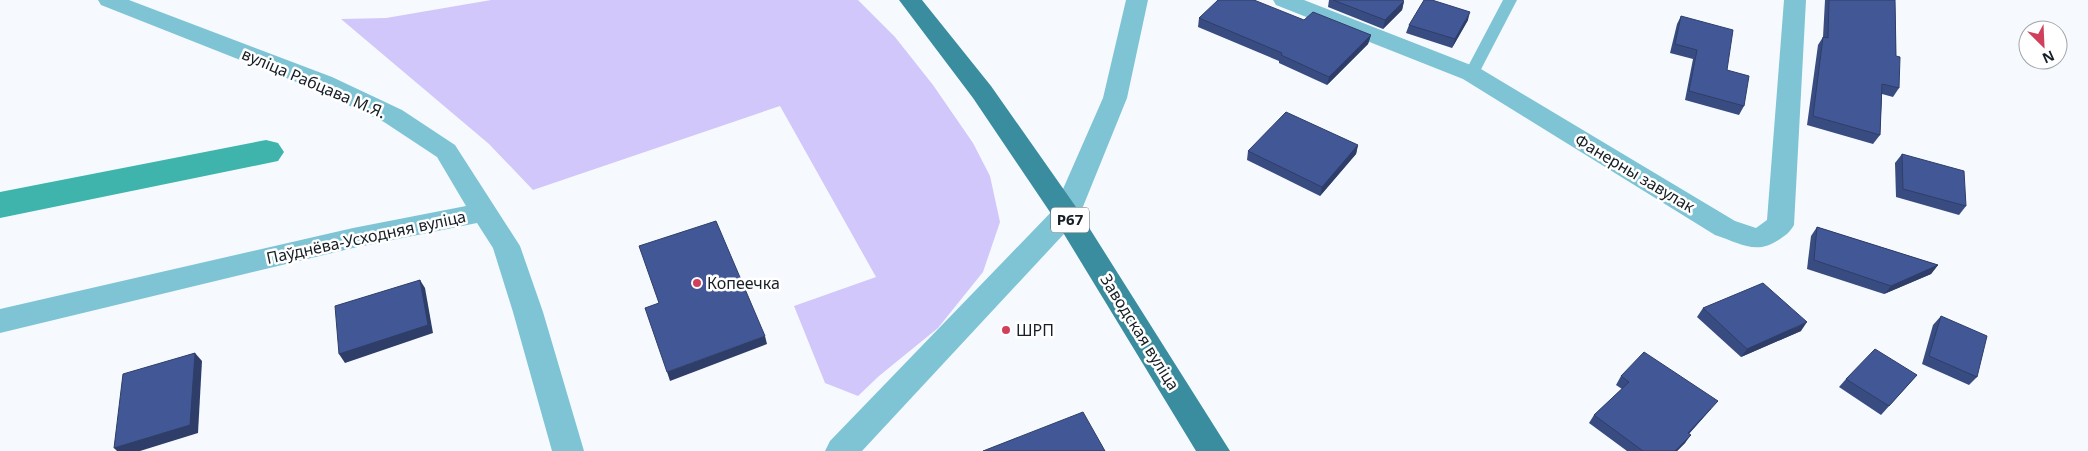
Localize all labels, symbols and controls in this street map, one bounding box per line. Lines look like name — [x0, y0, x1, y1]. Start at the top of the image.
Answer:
north arrow — [2018, 20, 2068, 70]
street label: вуліца Рабцава М.Я. — [239, 43, 389, 123]
text: N — [2039, 46, 2058, 68]
street label: Фанерны завулак — [1571, 129, 1699, 218]
street label: Паўднёва-Усходняя вуліца — [264, 205, 468, 269]
road number: Р67 — [1051, 208, 1089, 232]
street label: Заводская вуліца — [1095, 270, 1185, 394]
place label: Копеечка — [707, 272, 780, 294]
marker: Копеечка — [691, 277, 703, 289]
place label: ШРП — [1016, 319, 1054, 341]
marker: ШРП — [1000, 324, 1012, 336]

